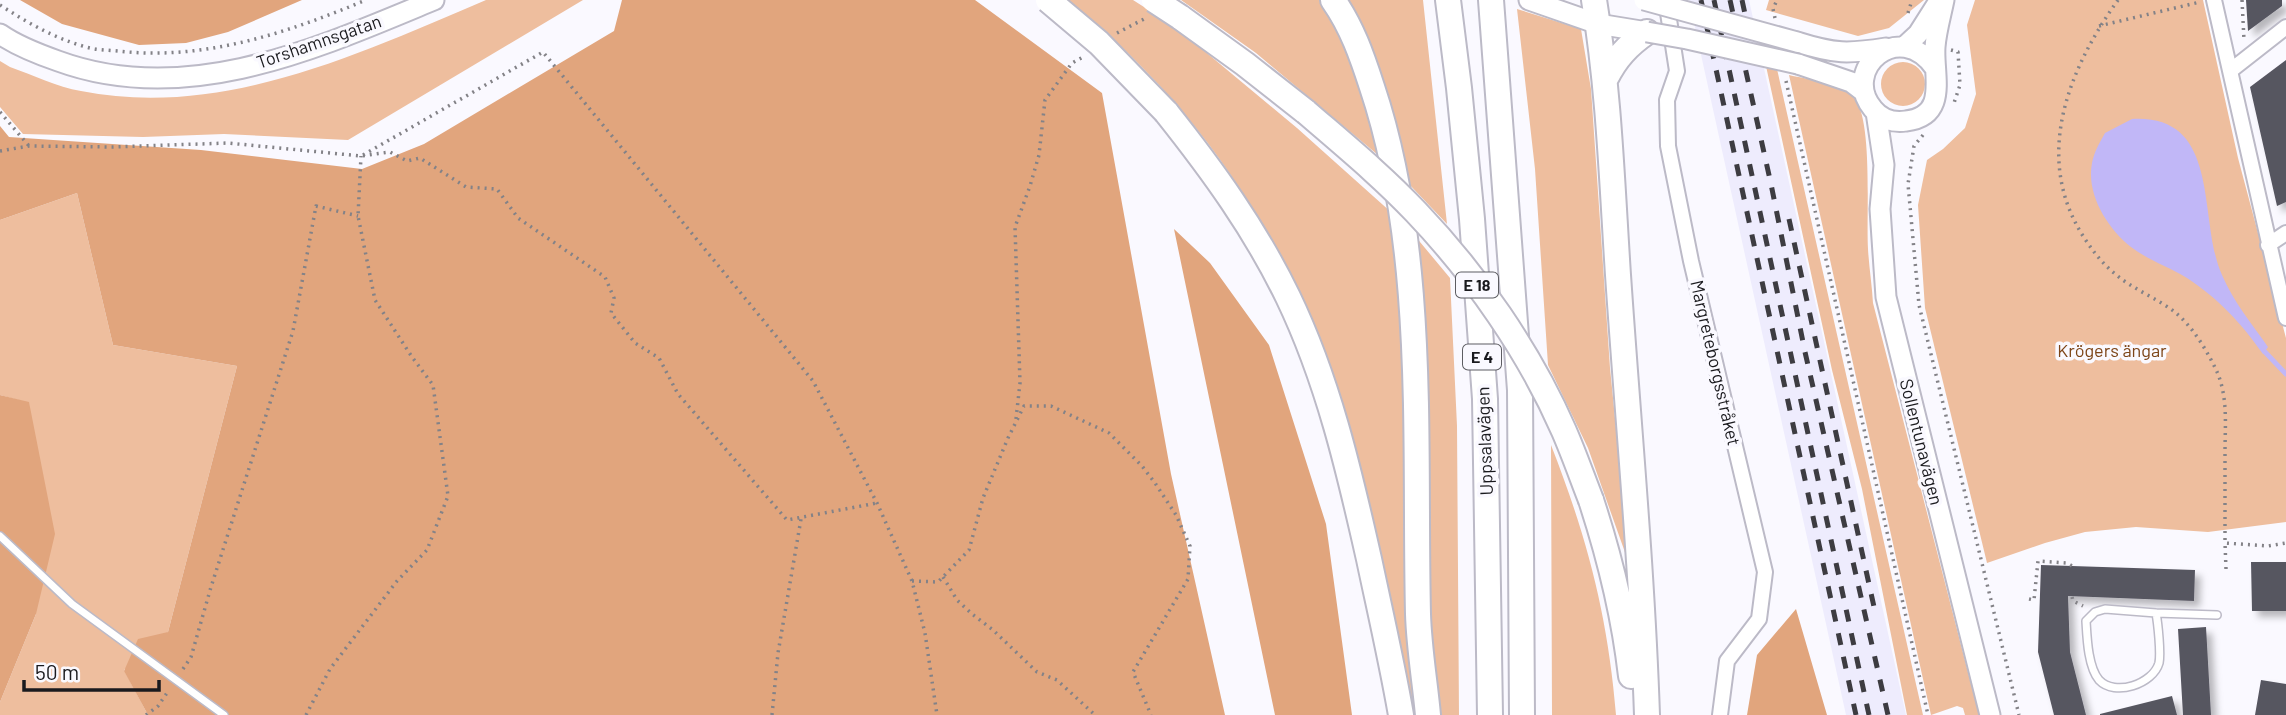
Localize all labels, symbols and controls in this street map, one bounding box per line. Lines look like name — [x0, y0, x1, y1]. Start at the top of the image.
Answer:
street label: Torshamnsgatan — [253, 9, 384, 73]
road number: E 18 — [1456, 272, 1498, 298]
street label: Margreteborgsstråket — [1686, 278, 1746, 448]
park label: Krögers ängar — [2057, 339, 2167, 361]
road number: E 4 — [1463, 344, 1501, 370]
street label: Sollentunavägen — [1896, 376, 1948, 507]
street label: Uppsalavägen — [1471, 386, 1497, 496]
scale bar — [24, 648, 159, 692]
text: 50 m — [35, 659, 79, 684]

